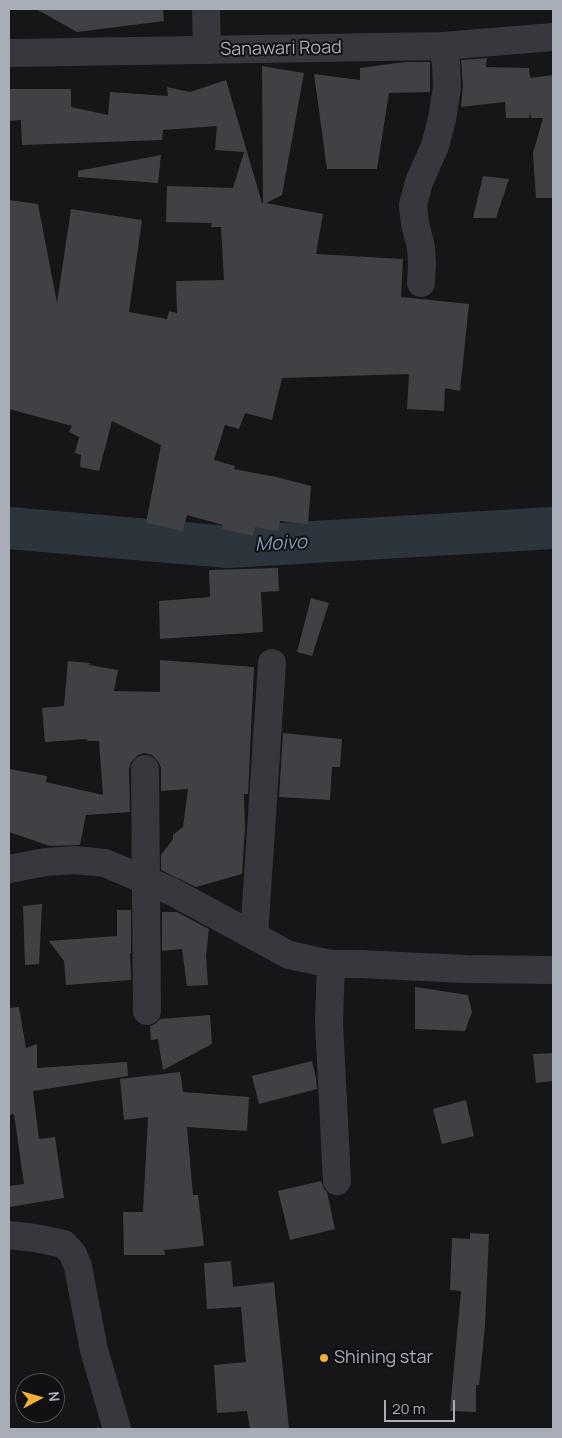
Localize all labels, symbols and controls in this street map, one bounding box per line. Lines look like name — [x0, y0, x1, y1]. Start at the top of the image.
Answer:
street label: Sanawari Road — [220, 37, 342, 61]
water label: Moivo — [254, 531, 308, 557]
place label: Shining star — [334, 1347, 433, 1369]
marker: Shining star — [318, 1352, 330, 1364]
north arrow — [15, 1373, 65, 1423]
text: N — [44, 1390, 64, 1402]
scale bar — [387, 1390, 458, 1422]
text: 20 m — [392, 1398, 425, 1419]

